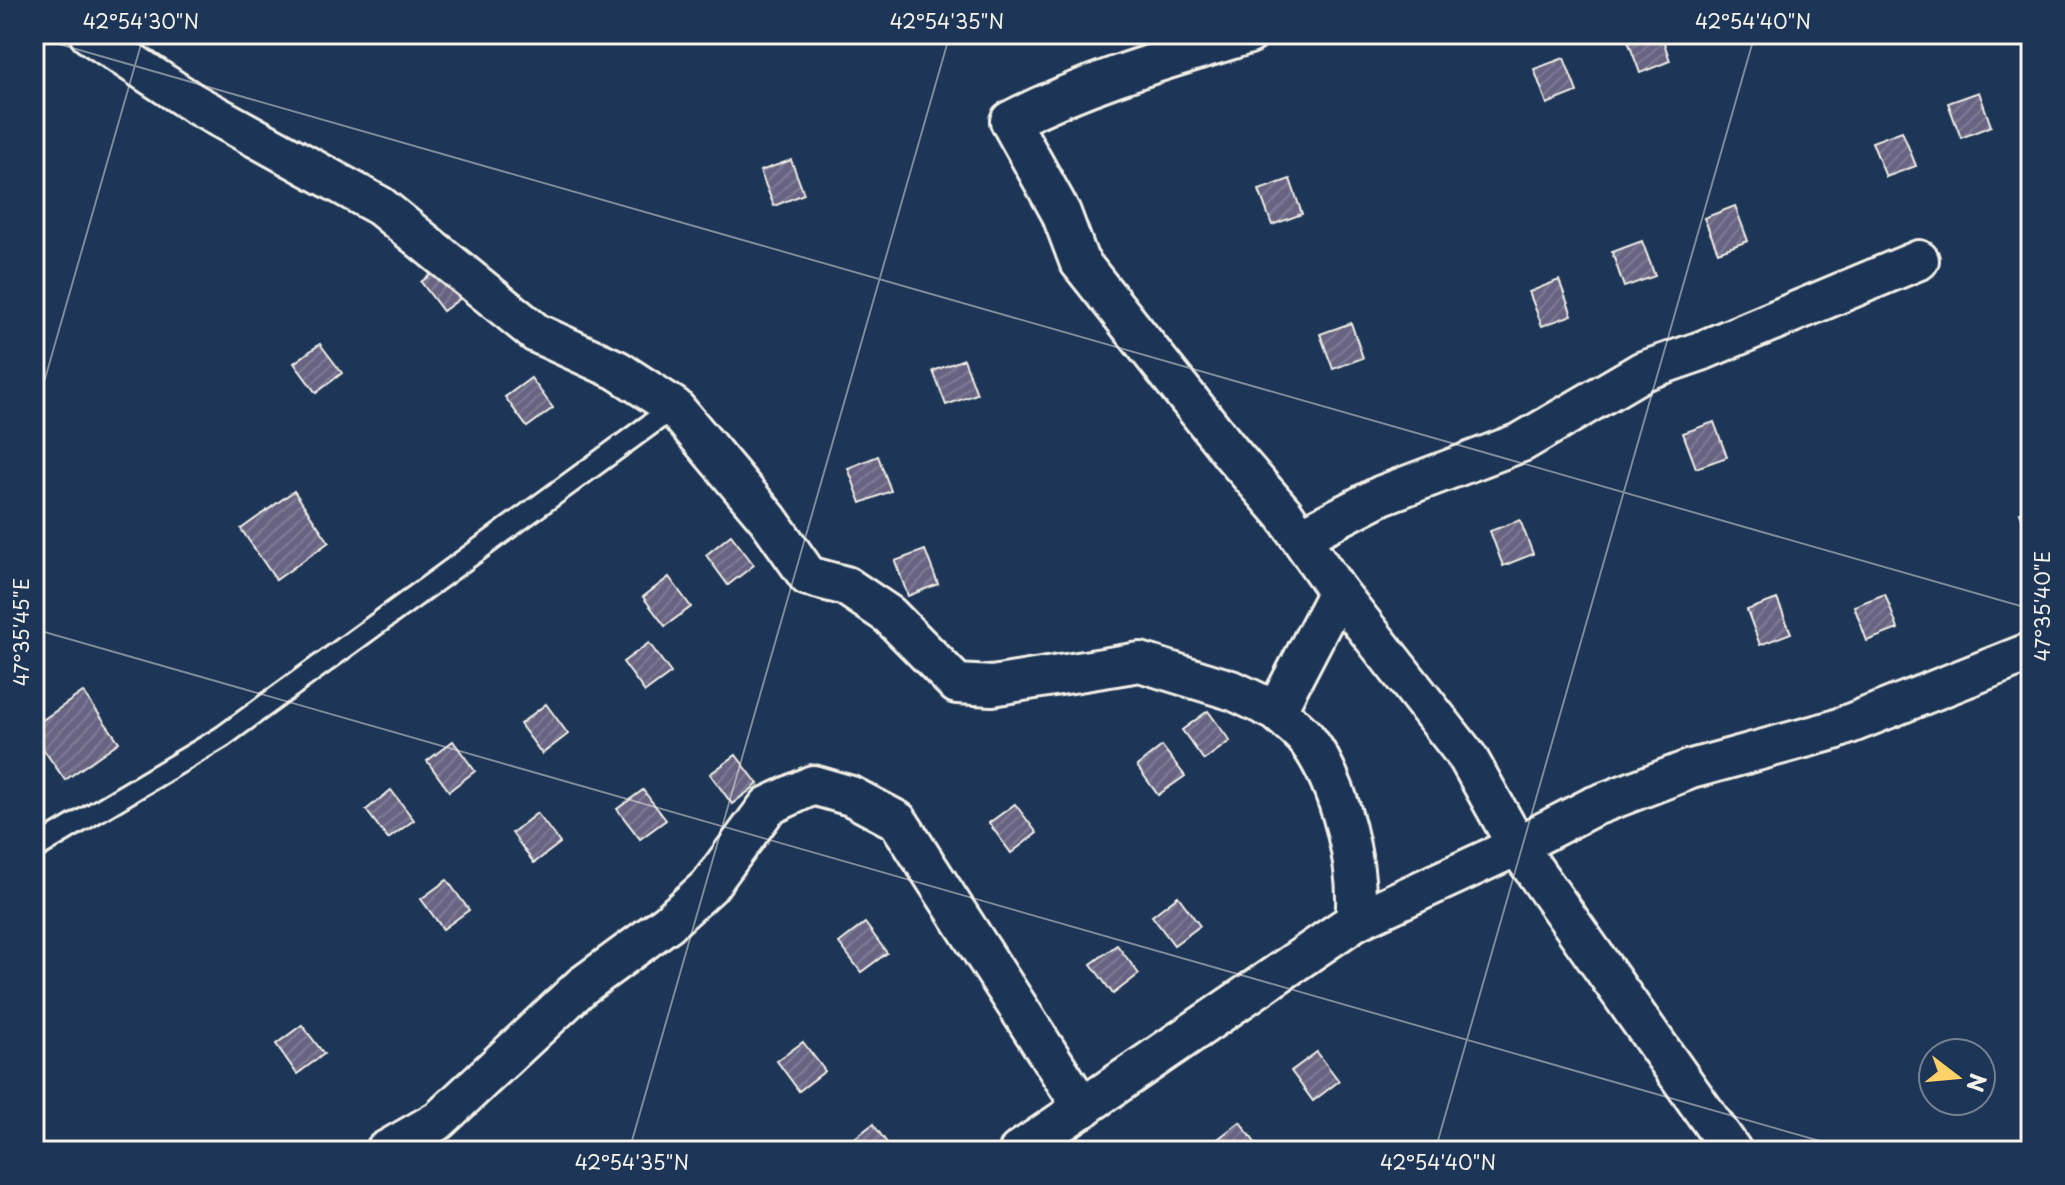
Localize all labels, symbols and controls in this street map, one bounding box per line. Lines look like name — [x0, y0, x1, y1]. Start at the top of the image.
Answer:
text: 42°54'30"N — [83, 6, 199, 36]
text: 42°54'35"N — [890, 6, 1004, 36]
text: 42°54'40"N — [1695, 6, 1811, 36]
text: 47°35'40"E — [2027, 551, 2057, 661]
text: 47°35'45"E — [6, 578, 36, 686]
north arrow — [1917, 1037, 1997, 1117]
text: N — [1959, 1070, 1996, 1096]
text: 42°54'35"N — [575, 1147, 689, 1177]
text: 42°54'40"N — [1380, 1147, 1496, 1177]

